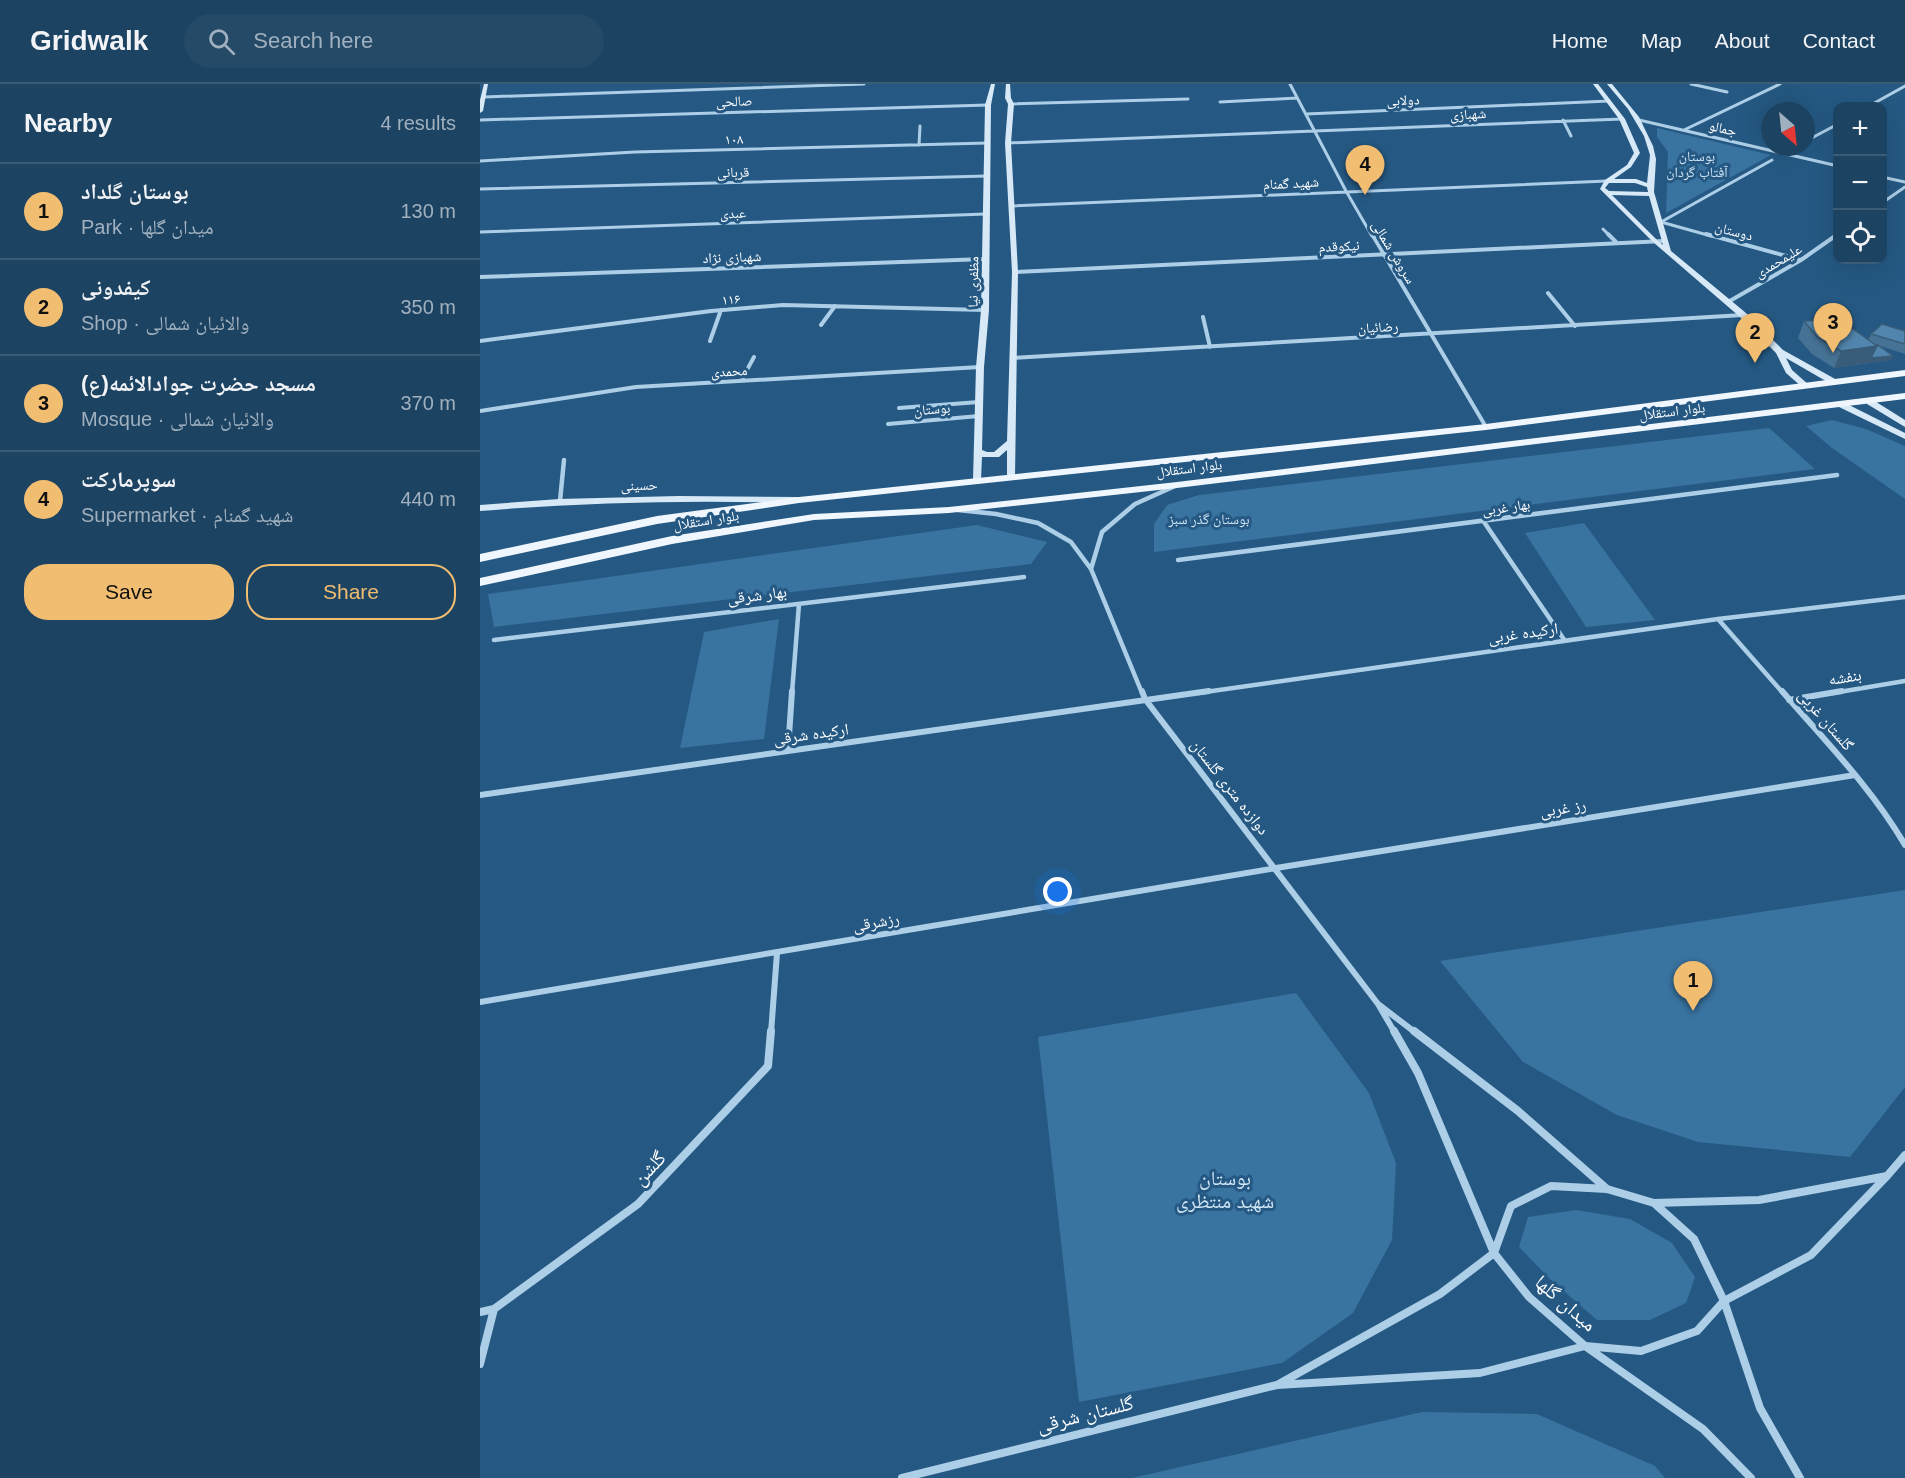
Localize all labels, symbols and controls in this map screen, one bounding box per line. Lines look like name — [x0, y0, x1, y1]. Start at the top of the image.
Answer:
search box — [184, 14, 604, 68]
text: Gridwalk — [30, 25, 148, 56]
icon: search — [205, 25, 238, 58]
text: Search here — [253, 28, 373, 53]
text: Home — [1552, 29, 1608, 52]
text: Map — [1641, 29, 1682, 52]
text: About — [1715, 29, 1770, 52]
text: Contact — [1803, 29, 1875, 52]
street label: دولابی — [1386, 91, 1420, 110]
street label: صالحی — [715, 92, 753, 111]
north arrow — [1761, 102, 1815, 156]
map controls — [1833, 102, 1887, 264]
button: + — [1833, 102, 1887, 156]
street label: شهبازی — [1449, 105, 1487, 124]
text: Nearby — [24, 108, 112, 138]
text: 4 results — [380, 112, 456, 134]
street label: جمالو — [1707, 117, 1738, 140]
street label: ۱۰۸ — [724, 131, 744, 147]
pin: 4 — [1346, 146, 1384, 195]
park label: بوستان آفتاب گردان — [1666, 148, 1728, 181]
button: − — [1833, 156, 1887, 210]
street label: قربانی — [717, 164, 749, 181]
street label: شهید گمنام — [1263, 174, 1320, 194]
text: بوستان گلداد — [81, 179, 188, 204]
text: 1 — [38, 200, 49, 222]
text: 130 m — [400, 200, 456, 222]
street label: عبدی — [720, 205, 747, 222]
button: locate — [1833, 210, 1887, 264]
text: Park · میدان گلها — [81, 216, 214, 238]
street label: سروش شمالی — [1368, 218, 1419, 287]
street label: دوستان — [1713, 218, 1755, 245]
street label: نیکوقدم — [1318, 237, 1360, 257]
street label: علیمحمدی — [1752, 241, 1805, 282]
street label: شهبازی نژاد — [702, 248, 762, 267]
street label: مظفری نیا — [965, 256, 982, 308]
text: کیفدونی — [81, 275, 151, 300]
street label: ۱۱۶ — [721, 290, 741, 308]
text: 2 — [38, 296, 49, 318]
text: 350 m — [400, 296, 456, 318]
pin: 3 — [1814, 304, 1852, 353]
text: Shop · والائیان شمالی — [81, 312, 249, 334]
pin: 2 — [1736, 314, 1774, 363]
street label: رضائیان — [1357, 318, 1399, 337]
street label: محمدی — [710, 362, 748, 381]
text: مسجد حضرت جوادالائمه(ع) — [81, 371, 316, 396]
text: 3 — [38, 392, 49, 414]
text: 370 m — [400, 392, 456, 414]
street label: بوستان — [913, 399, 951, 420]
street label: بلوار استقلال — [1638, 399, 1706, 424]
text: Mosque · والائیان شمالی — [81, 408, 274, 430]
street label: بلوار استقلال — [1155, 456, 1223, 481]
text: سوپرمارکت — [81, 467, 176, 492]
street label: حسینی — [620, 476, 658, 495]
text: 4 — [38, 488, 49, 510]
text: 440 m — [400, 488, 456, 510]
street label: بهار غربی — [1481, 496, 1531, 519]
text: Supermarket · شهید گمنام — [81, 504, 294, 526]
street label: بلوار استقلال — [672, 507, 740, 534]
park label: بوستان گذر سبز — [1168, 511, 1250, 528]
button: Save — [24, 564, 234, 620]
button: Share — [246, 564, 456, 620]
street label: بهار شرقی — [726, 583, 788, 609]
street label: ارکیده غربی — [1487, 620, 1560, 648]
street label: بنفشه — [1827, 666, 1863, 688]
street label: گلستان غربی — [1794, 686, 1857, 755]
street label: ارکیده شرقی — [772, 720, 850, 750]
street label: دوازده متری گلستان — [1186, 736, 1272, 839]
street label: رز غربی — [1539, 796, 1588, 822]
your location — [1043, 877, 1072, 906]
street label: رزشرقی — [851, 910, 901, 936]
pin: 1 — [1674, 962, 1712, 1011]
street label: گلشن — [628, 1146, 671, 1190]
park label: بوستان شهید منتظری — [1176, 1167, 1274, 1213]
street label: میدان گلها — [1530, 1271, 1601, 1336]
street label: گلستان شرقی — [1034, 1391, 1136, 1438]

